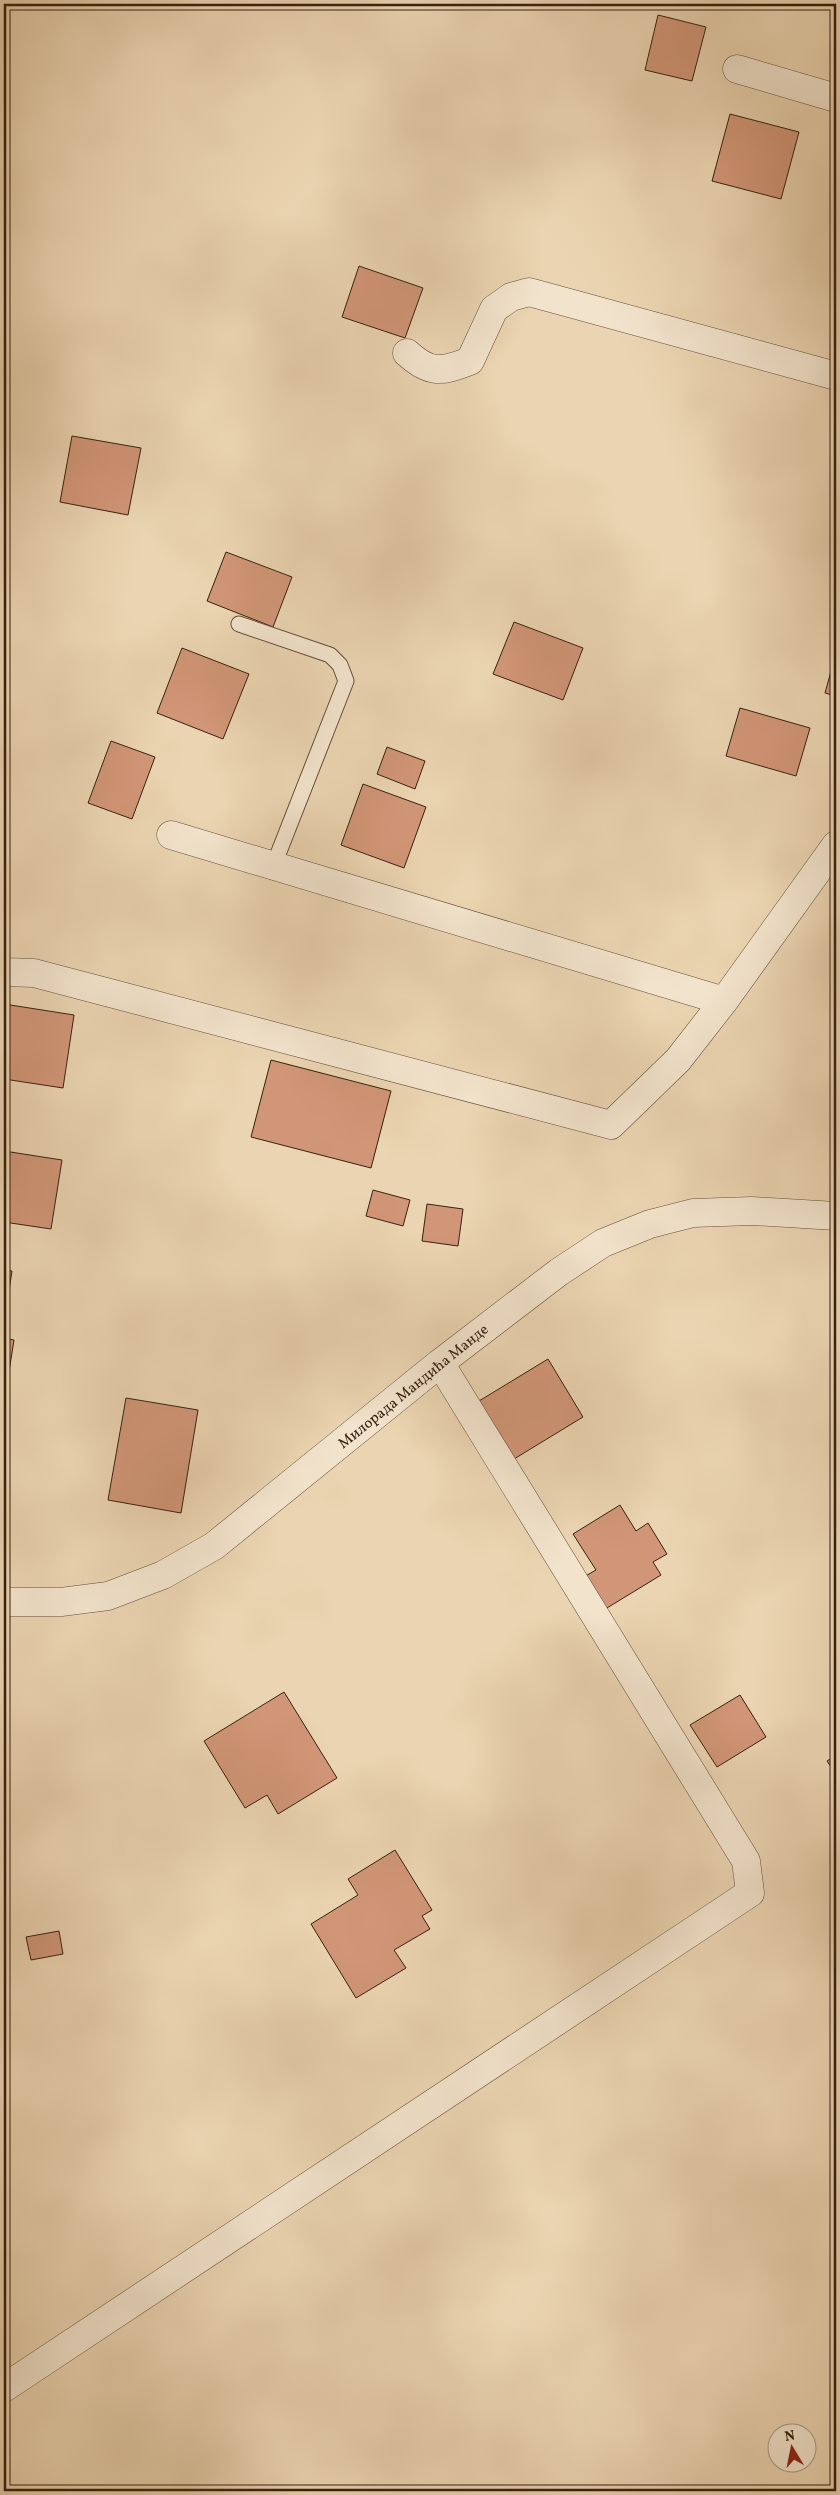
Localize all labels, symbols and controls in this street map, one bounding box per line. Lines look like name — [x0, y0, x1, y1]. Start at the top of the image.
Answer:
street label: Милорада Мандића Манде — [334, 1320, 494, 1455]
north arrow — [768, 2422, 818, 2472]
text: N — [783, 2426, 797, 2447]

